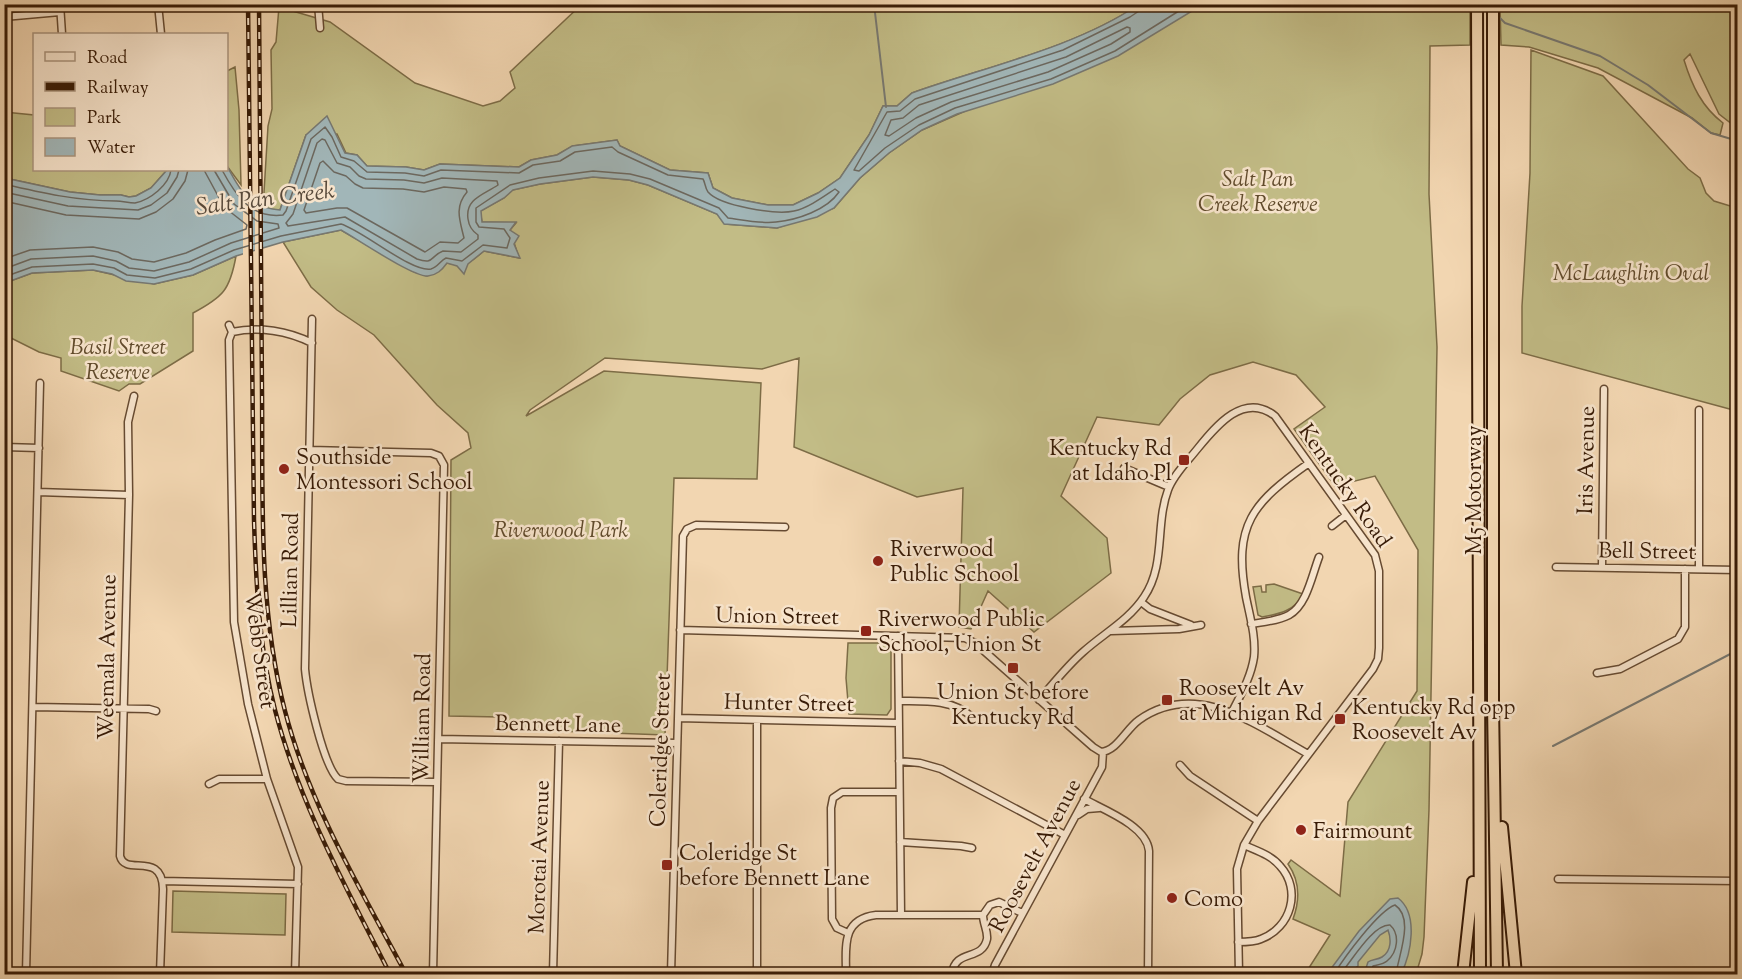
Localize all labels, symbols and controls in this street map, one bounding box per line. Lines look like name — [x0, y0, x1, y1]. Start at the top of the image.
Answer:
legend — [33, 33, 228, 171]
text: Road — [87, 46, 127, 72]
text: Railway — [87, 76, 149, 102]
text: Park — [87, 106, 122, 132]
text: Water — [87, 136, 136, 162]
park label: Salt Pan Creek Reserve — [1198, 165, 1318, 222]
water label: Salt Pan Creek — [194, 175, 337, 225]
park label: McLaughlin Oval — [1553, 259, 1710, 291]
park label: Basil Street Reserve — [70, 333, 167, 390]
street label: Iris Avenue — [1571, 406, 1605, 515]
street label: Kentucky Road — [1289, 418, 1398, 555]
street label: M5 Motorway — [1460, 425, 1492, 555]
place label: Kentucky Rd at Idaho Pl — [1049, 434, 1172, 491]
place label: Southside Montessori School — [296, 443, 473, 500]
marker: Kentucky Rd at Idaho Pl — [1177, 453, 1191, 467]
marker: Southside Montessori School — [277, 462, 291, 476]
street label: Lillian Road — [275, 512, 309, 628]
park label: Riverwood Park — [494, 516, 628, 548]
place label: Riverwood Public School — [890, 535, 1019, 592]
street label: Bell Street — [1598, 536, 1697, 570]
marker: Riverwood Public School — [871, 554, 885, 568]
street label: Weemala Avenue — [92, 574, 126, 740]
street label: Webb Street — [234, 590, 282, 711]
street label: Union Street — [715, 601, 839, 635]
place label: Riverwood Public School, Union St — [878, 605, 1045, 662]
marker: Riverwood Public School, Union St — [859, 624, 873, 638]
street label: William Road — [407, 653, 441, 784]
marker: Union St before Kentucky Rd — [1006, 661, 1020, 675]
street label: Coleridge Street — [643, 672, 681, 828]
place label: Roosevelt Av at Michigan Rd — [1179, 674, 1323, 731]
place label: Union St before Kentucky Rd — [937, 678, 1089, 735]
street label: Hunter Street — [723, 688, 855, 722]
marker: Roosevelt Av at Michigan Rd — [1160, 693, 1174, 707]
place label: Kentucky Rd opp Roosevelt Av — [1352, 693, 1516, 750]
street label: Bennett Lane — [495, 709, 621, 743]
marker: Kentucky Rd opp Roosevelt Av — [1333, 712, 1347, 726]
street label: Roosevelt Avenue — [983, 774, 1091, 939]
street label: Morotai Avenue — [522, 779, 560, 935]
place label: Fairmount — [1313, 817, 1413, 849]
marker: Fairmount — [1294, 823, 1308, 837]
place label: Coleridge St before Bennett Lane — [679, 839, 870, 896]
marker: Coleridge St before Bennett Lane — [660, 858, 674, 872]
place label: Como — [1184, 885, 1243, 917]
marker: Como — [1165, 891, 1179, 905]

